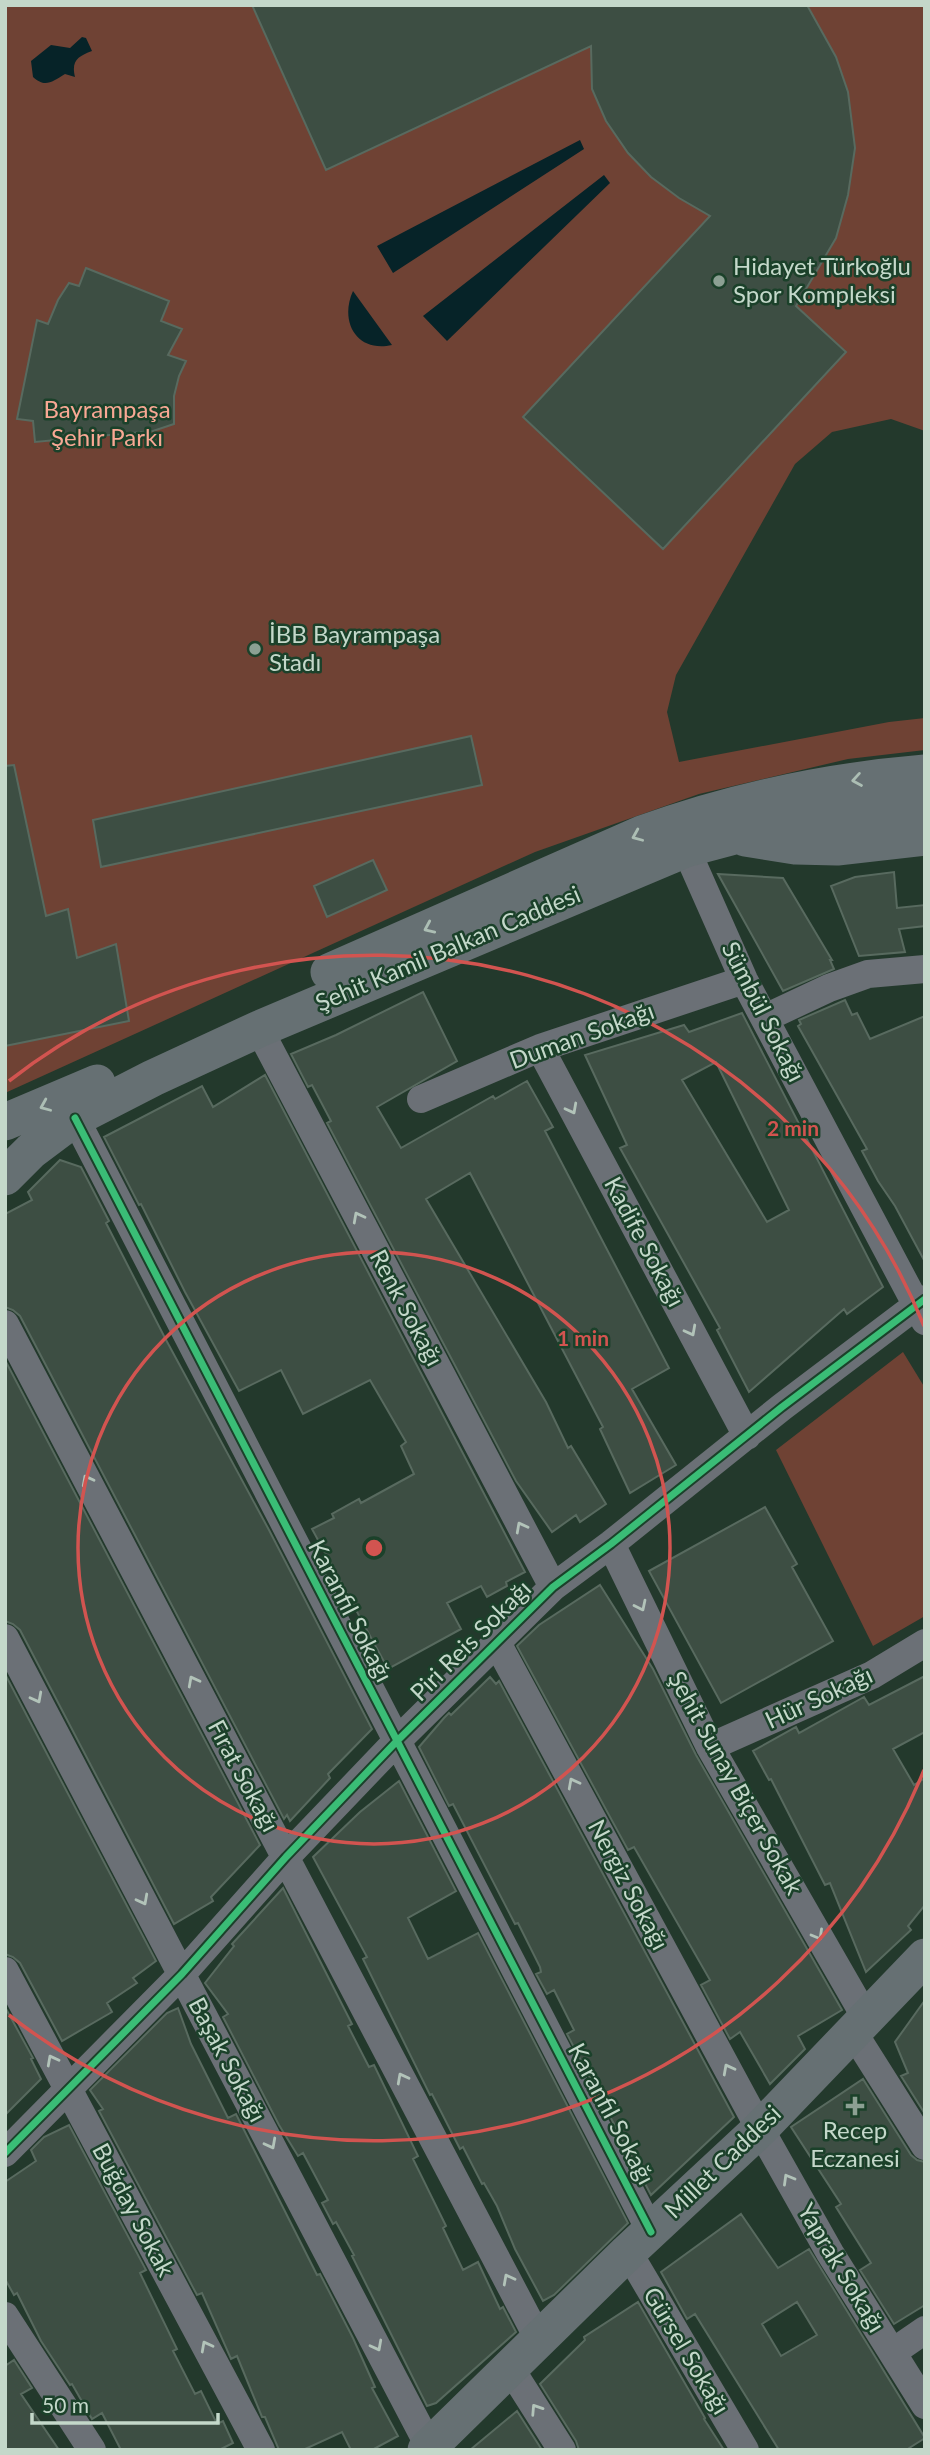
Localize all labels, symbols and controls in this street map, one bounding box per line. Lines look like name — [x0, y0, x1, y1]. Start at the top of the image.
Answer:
place label: Hidayet Türkoğlu Spor Kompleksi — [733, 251, 911, 308]
marker: Hidayet Türkoğlu Spor Kompleksi — [711, 273, 727, 289]
park label: Bayrampaşa Şehir Parkı — [43, 394, 171, 451]
place label: İBB Bayrampaşa Stadı — [269, 619, 440, 676]
marker: İBB Bayrampaşa Stadı — [247, 641, 263, 657]
one-way arrow — [851, 772, 863, 787]
one-way arrow — [632, 828, 644, 842]
street label: Şehit Kamil Balkan Caddesi — [311, 879, 584, 1017]
one-way arrow — [424, 920, 436, 934]
street label: Sümbül Sokağı — [717, 936, 812, 1086]
street label: Duman Sokağı — [505, 995, 658, 1074]
one-way arrow — [39, 1098, 52, 1112]
one-way arrow — [564, 1101, 577, 1114]
text: 2 min — [767, 1115, 819, 1140]
street label: Kadife Sokağı — [599, 1171, 692, 1311]
one-way arrow — [353, 1212, 367, 1224]
street label: Renk Sokağı — [365, 1244, 450, 1370]
one-way arrow — [683, 1324, 696, 1336]
text: 1 min — [557, 1325, 609, 1350]
one-way arrow — [82, 1475, 96, 1487]
one-way arrow — [516, 1521, 530, 1534]
street label: Karanfil Sokağı — [303, 1534, 400, 1686]
centre of rings — [362, 1536, 386, 1560]
street label: Piri Reis Sokağı — [404, 1574, 536, 1706]
one-way arrow — [633, 1599, 647, 1611]
street label: Hür Sokağı — [760, 1659, 877, 1734]
street label: Şehit Sunay Biçer Sokak — [663, 1666, 810, 1900]
one-way arrow — [188, 1676, 202, 1688]
one-way arrow — [29, 1691, 42, 1703]
street label: Fırat Sokağı — [203, 1714, 286, 1836]
one-way arrow — [568, 1778, 581, 1790]
street label: Nergiz Sokağı — [583, 1814, 676, 1954]
one-way arrow — [135, 1892, 148, 1905]
one-way arrow — [810, 1928, 823, 1941]
street label: Başak Sokağı — [183, 1992, 273, 2127]
street label: Karanfil Sokağı — [563, 2038, 662, 2189]
one-way arrow — [47, 2054, 61, 2067]
one-way arrow — [722, 2064, 736, 2077]
one-way arrow — [396, 2073, 410, 2085]
street label: Millet Caddesi — [658, 2098, 786, 2224]
marker: Recep Eczanesi — [847, 2098, 863, 2114]
place label: Recep Eczanesi — [810, 2115, 900, 2172]
one-way arrow — [263, 2137, 277, 2150]
street label: Buğday Sokak — [87, 2138, 182, 2282]
one-way arrow — [783, 2173, 796, 2186]
street label: Yaprak Sokağı — [792, 2197, 892, 2337]
one-way arrow — [502, 2274, 516, 2286]
street label: Gürsel Sokağı — [638, 2281, 737, 2419]
one-way arrow — [369, 2339, 382, 2351]
one-way arrow — [201, 2341, 214, 2354]
scale bar — [32, 2382, 217, 2426]
text: 50 m — [42, 2392, 89, 2417]
one-way arrow — [532, 2404, 544, 2417]

